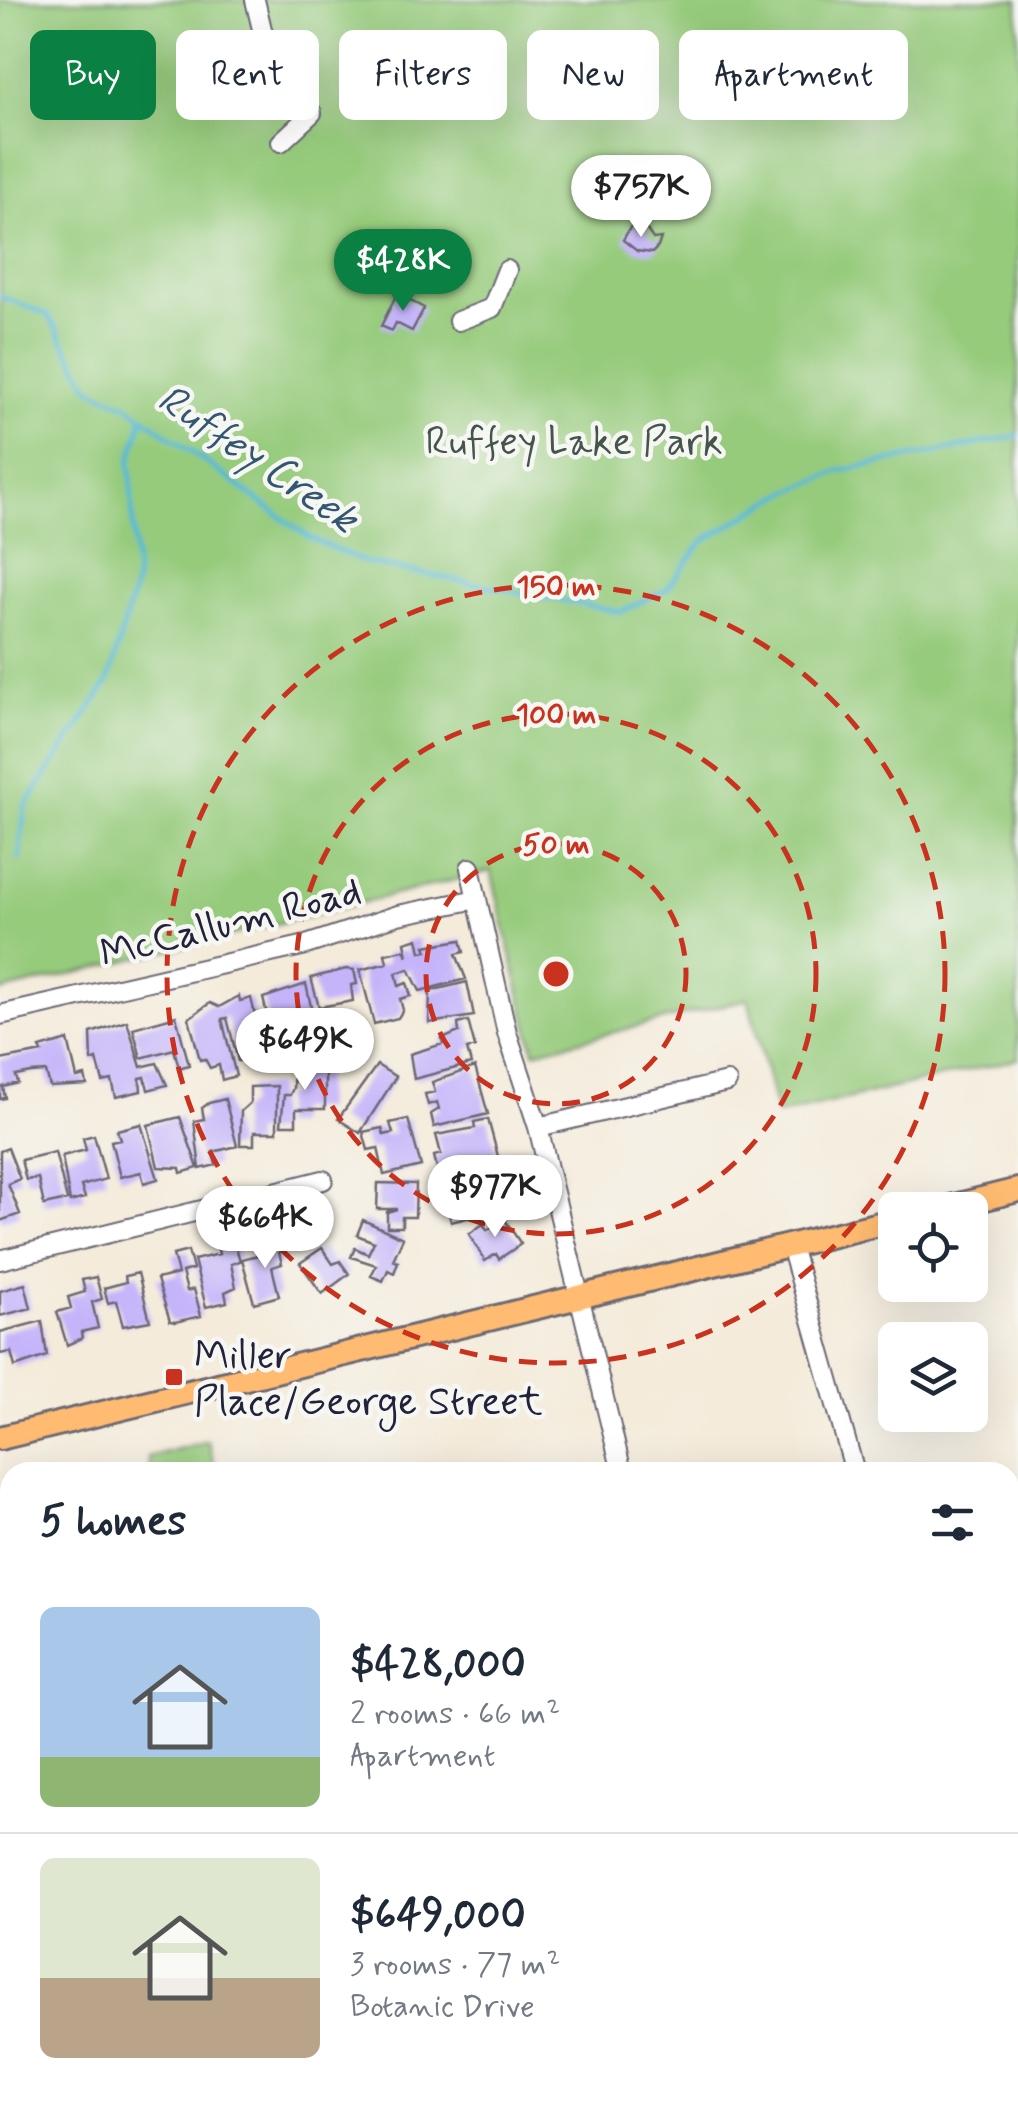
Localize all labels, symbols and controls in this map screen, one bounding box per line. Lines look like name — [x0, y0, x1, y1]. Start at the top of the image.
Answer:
chip: Buy — [30, 30, 156, 120]
chip: Rent — [176, 30, 319, 120]
chip: Filters — [339, 30, 507, 120]
chip: New — [527, 30, 659, 120]
chip: Apartment — [679, 30, 908, 120]
pin: $757K — [571, 155, 711, 240]
text: $757K — [593, 166, 689, 208]
pin: $428K — [333, 229, 473, 314]
text: $428K — [356, 240, 450, 282]
water label: Ruffey Creek — [146, 373, 370, 549]
park label: Ruffey Lake Park — [425, 417, 723, 469]
text: 150 m — [516, 568, 596, 607]
text: 100 m — [516, 696, 596, 735]
text: 50 m — [522, 826, 590, 865]
street label: McCallum Road — [95, 866, 367, 981]
centre of rings — [538, 956, 574, 992]
pin: $649K — [235, 1008, 375, 1093]
text: $649K — [258, 1019, 352, 1061]
pin: $977K — [425, 1155, 565, 1240]
text: $977K — [449, 1166, 541, 1208]
pin: $664K — [195, 1186, 335, 1271]
map controls — [878, 1192, 988, 1432]
button: locate — [878, 1192, 988, 1302]
text: $664K — [218, 1197, 312, 1239]
button: layers — [878, 1322, 988, 1432]
place label: Miller Place/George Street — [194, 1331, 542, 1432]
marker: Miller Place/George Street — [163, 1366, 185, 1388]
text: 5 homes — [40, 1495, 186, 1550]
icon: filters — [925, 1495, 980, 1550]
text: $428,000 — [350, 1638, 526, 1693]
icon: home — [120, 1647, 240, 1767]
text: 2 rooms · 66 m² — [350, 1693, 560, 1735]
text: Apartment — [350, 1735, 495, 1777]
text: $649,000 — [350, 1889, 526, 1944]
icon: home — [120, 1898, 240, 2018]
text: 3 rooms · 77 m² — [350, 1944, 561, 1986]
text: Botanic Drive — [350, 1986, 535, 2028]

